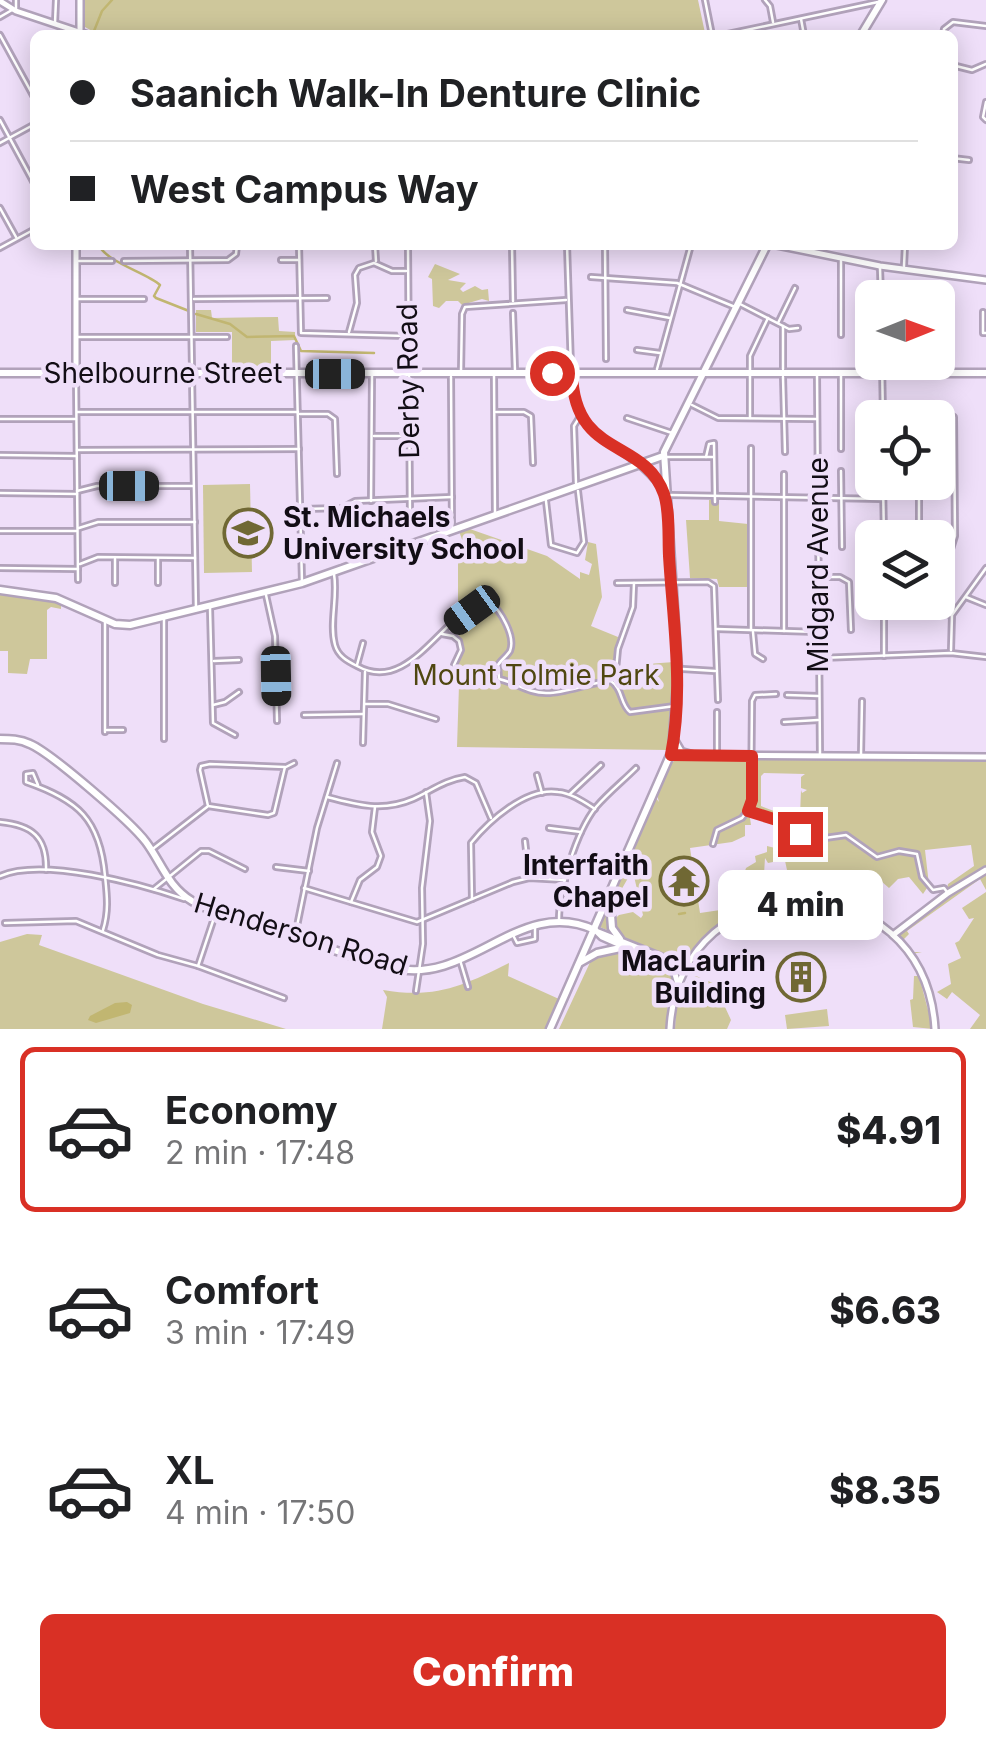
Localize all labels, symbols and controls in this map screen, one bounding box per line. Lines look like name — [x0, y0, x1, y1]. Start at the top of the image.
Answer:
text: Saanich Walk-In Denture Clinic — [130, 70, 701, 116]
text: West Campus Way — [130, 166, 479, 212]
north arrow — [855, 280, 955, 380]
map controls — [855, 280, 955, 620]
street label: Derby Road — [390, 303, 426, 459]
route start — [530, 351, 575, 396]
street label: Shelbourne Street — [44, 356, 282, 390]
car — [305, 359, 365, 389]
button: locate — [855, 400, 955, 500]
street label: Midgard Avenue — [801, 457, 835, 673]
car — [99, 471, 159, 501]
place label: St. Michaels University School — [283, 500, 525, 566]
school or university icon: St. Michaels University School — [222, 507, 274, 559]
button: layers — [855, 520, 955, 620]
car — [439, 580, 505, 640]
car — [260, 646, 292, 706]
park label: Mount Tolmie Park — [412, 658, 660, 692]
route end — [778, 812, 823, 857]
place label: Interfaith Chapel — [523, 848, 649, 914]
temple icon: Interfaith Chapel — [658, 855, 710, 907]
callout: 4 min — [718, 869, 882, 939]
street label: Henderson Road — [190, 885, 412, 983]
text: 4 min — [756, 885, 845, 924]
place label: MacLaurin Building — [621, 944, 766, 1010]
building icon: MacLaurin Building — [775, 951, 827, 1003]
icon: car — [45, 1085, 135, 1175]
text: Economy — [165, 1087, 338, 1133]
text: $4.91 — [836, 1107, 941, 1153]
text: 2 min · 17:48 — [165, 1133, 355, 1172]
icon: car — [45, 1265, 135, 1355]
text: Comfort — [165, 1267, 319, 1313]
text: $6.63 — [830, 1287, 941, 1333]
text: 3 min · 17:49 — [165, 1313, 355, 1352]
icon: car — [45, 1445, 135, 1535]
text: XL — [165, 1447, 215, 1493]
text: $8.35 — [829, 1467, 941, 1513]
text: 4 min · 17:50 — [165, 1493, 355, 1532]
button: Confirm — [40, 1614, 946, 1729]

